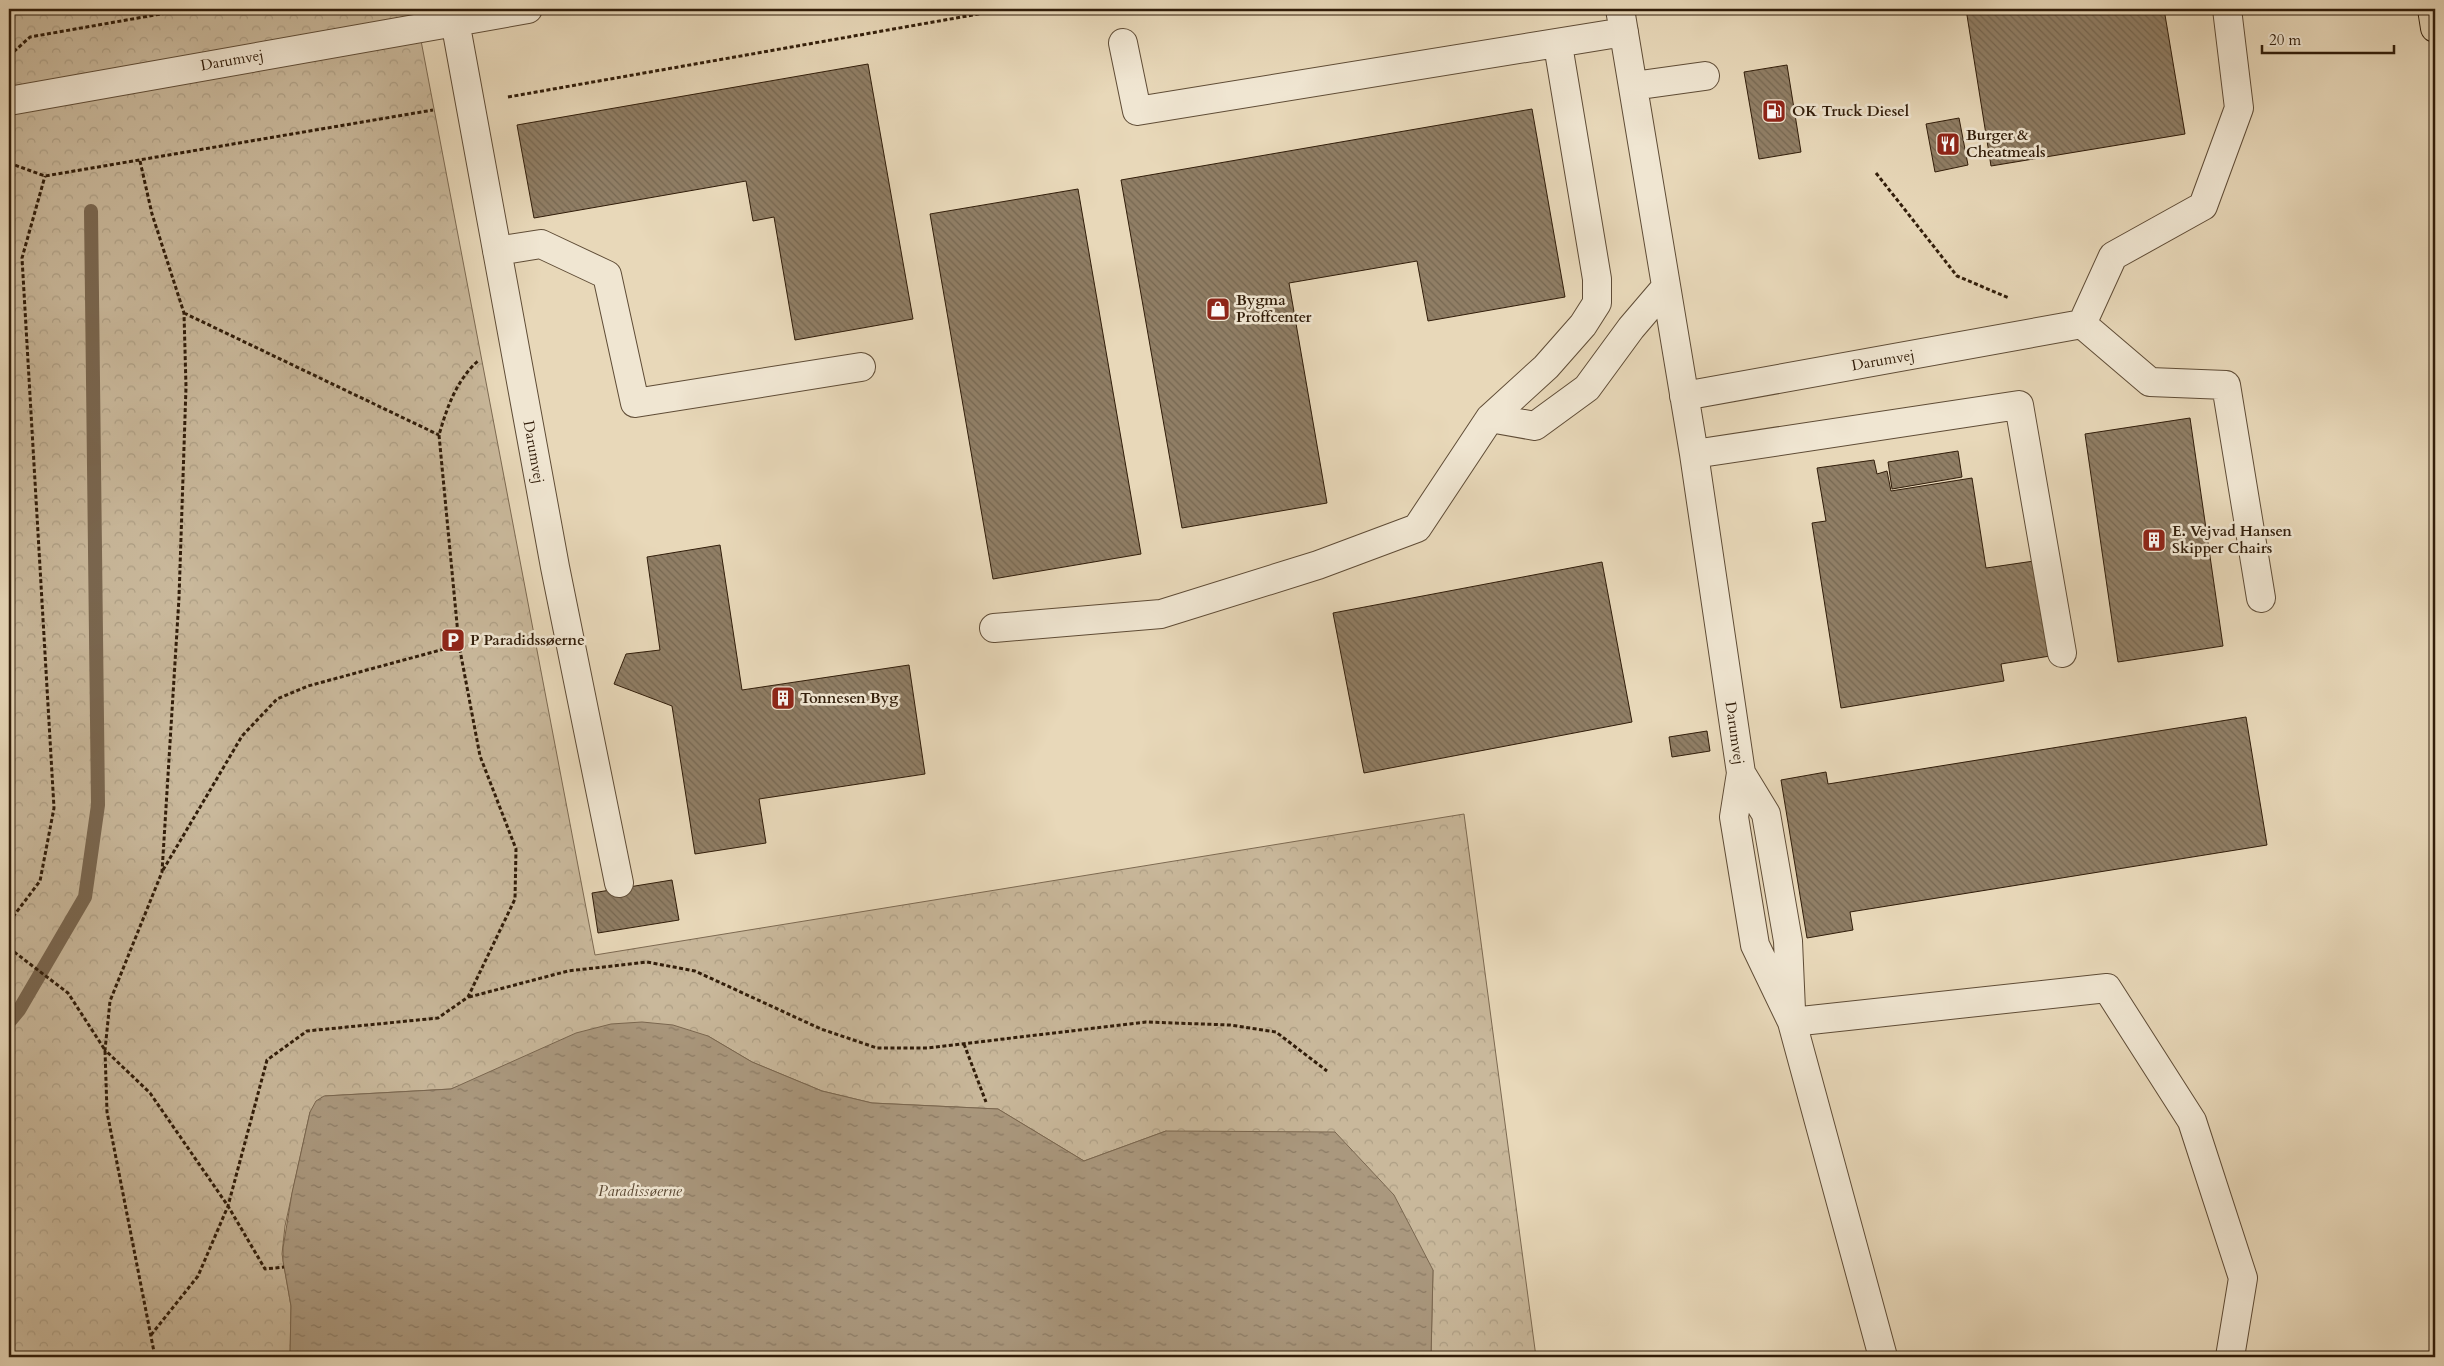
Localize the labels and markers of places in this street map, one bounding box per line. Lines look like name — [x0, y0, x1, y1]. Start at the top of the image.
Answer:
fuel station icon: OK Truck Diesel — [1761, 98, 1787, 124]
place label: OK Truck Diesel — [1792, 101, 1910, 121]
place label: Burger & Cheatmeals — [1966, 125, 2046, 162]
restaurant icon: Burger & Cheatmeals — [1935, 131, 1961, 157]
place label: Bygma Proffcenter — [1236, 290, 1313, 327]
shop icon: Bygma Proffcenter — [1205, 296, 1231, 322]
place label: E. Vejvad Hansen Skipper Chairs — [2172, 521, 2292, 558]
building icon: E. Vejvad Hansen Skipper Chairs — [2141, 527, 2167, 553]
parking icon: P Paradidssøerne — [440, 627, 466, 653]
place label: P Paradidssøerne — [470, 630, 585, 650]
building icon: Tonnesen Byg — [770, 685, 796, 711]
place label: Tonnesen Byg — [800, 688, 898, 708]

